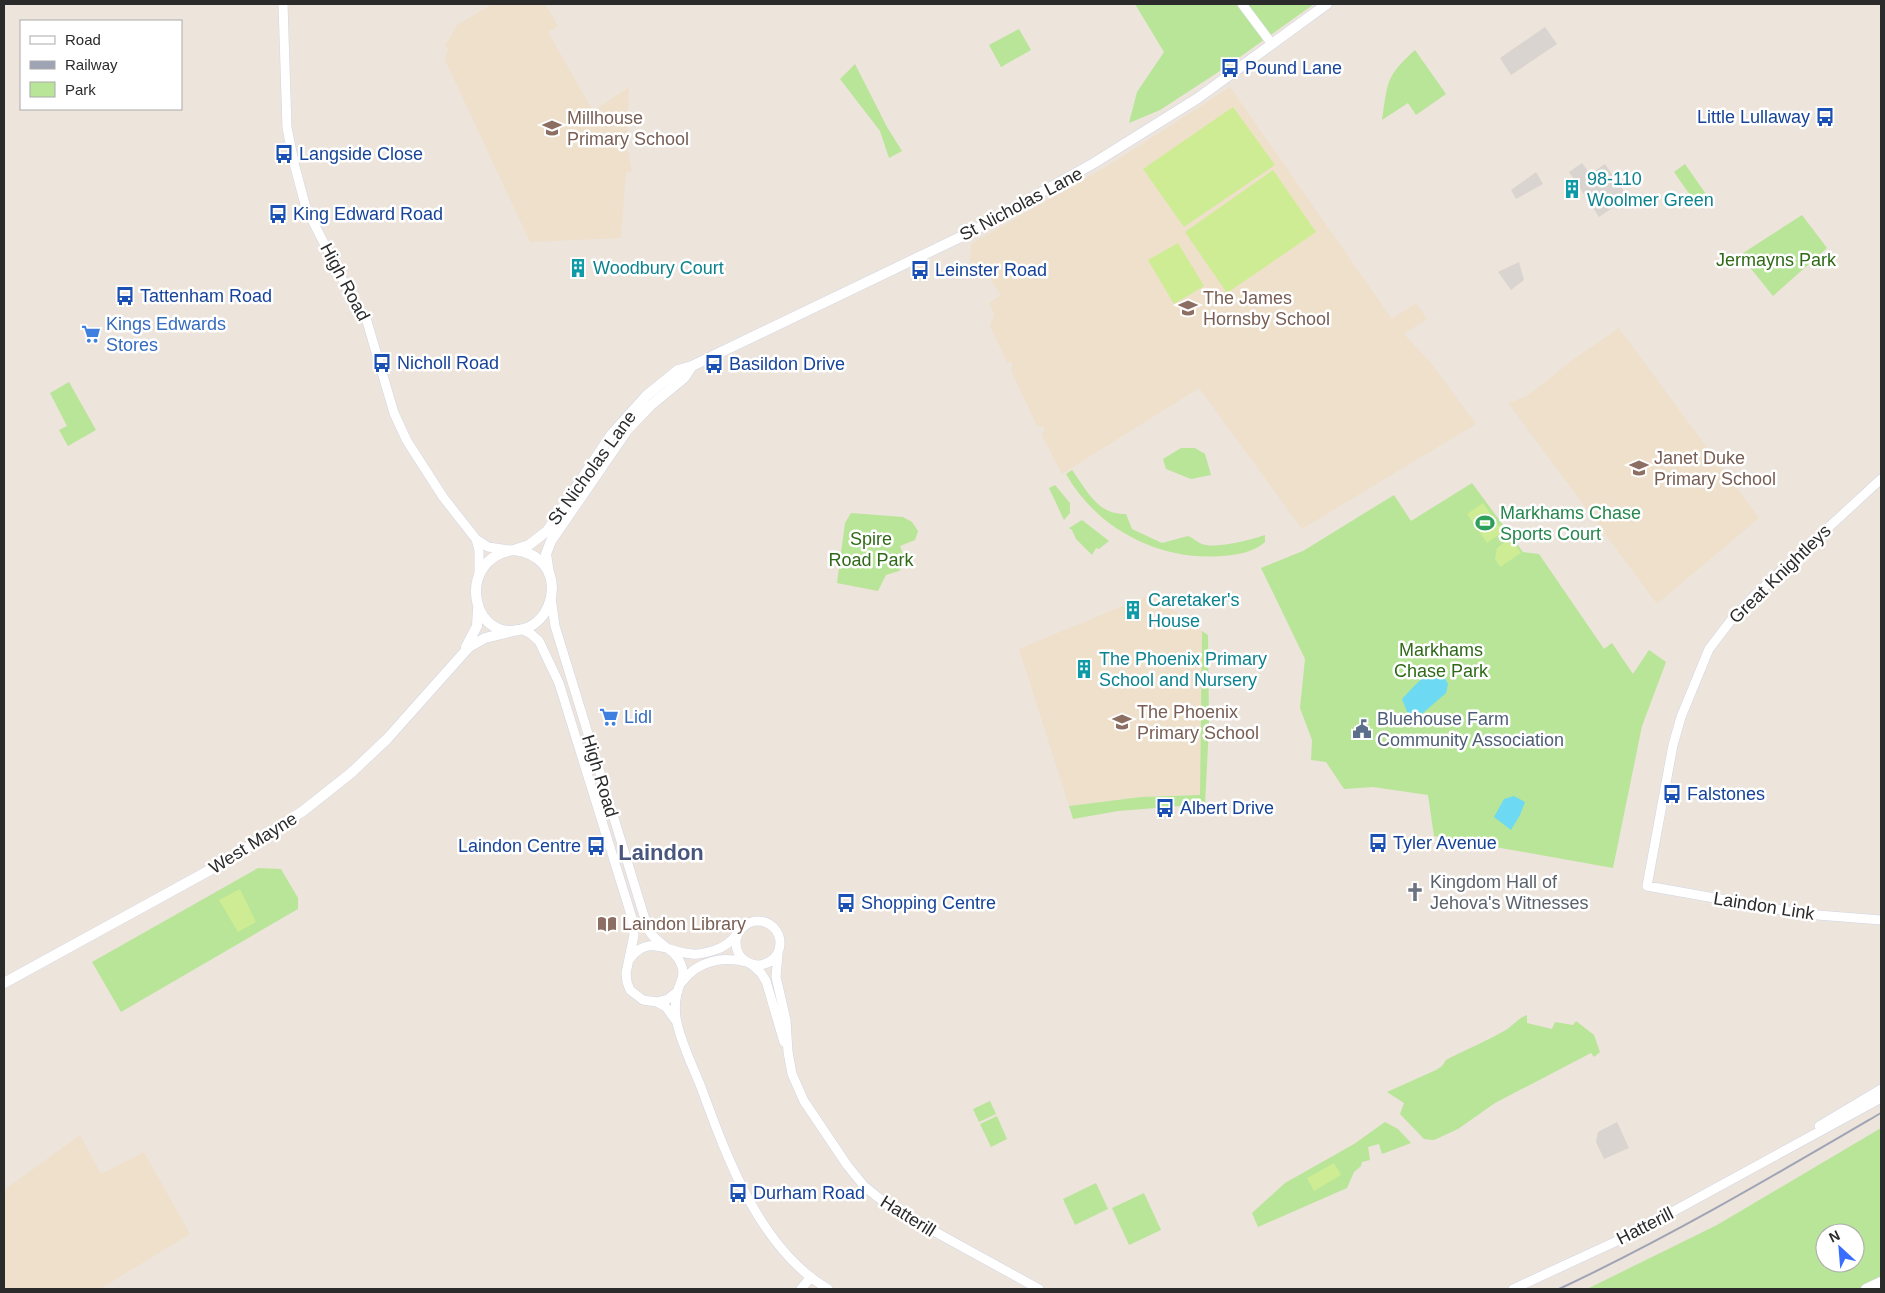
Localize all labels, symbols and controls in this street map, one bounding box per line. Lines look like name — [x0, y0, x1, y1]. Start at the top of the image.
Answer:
legend — [20, 20, 182, 110]
text: Road — [65, 31, 101, 48]
text: Railway — [65, 56, 118, 73]
bus stop icon: Pound Lane — [1219, 57, 1241, 79]
place label: Pound Lane — [1245, 58, 1342, 78]
text: Park — [65, 81, 96, 98]
bus stop icon: Little Lullaway — [1814, 106, 1836, 128]
place label: Little Lullaway — [1697, 107, 1810, 127]
place label: Millhouse Primary School — [567, 108, 689, 149]
school or university icon: Millhouse Primary School — [541, 117, 563, 139]
bus stop icon: Langside Close — [273, 143, 295, 165]
place label: Langside Close — [299, 144, 423, 164]
street label: St Nicholas Lane — [956, 163, 1086, 245]
place label: 98-110 Woolmer Green — [1587, 169, 1714, 210]
building icon: 98-110 Woolmer Green — [1561, 178, 1583, 200]
bus stop icon: King Edward Road — [267, 203, 289, 225]
place label: King Edward Road — [293, 204, 443, 224]
street label: High Road — [316, 240, 374, 324]
park label: Jermayns Park — [1716, 250, 1837, 270]
building icon: Woodbury Court — [567, 257, 589, 279]
place label: Woodbury Court — [593, 258, 724, 278]
bus stop icon: Leinster Road — [909, 259, 931, 281]
place label: Leinster Road — [935, 260, 1047, 280]
bus stop icon: Tattenham Road — [114, 285, 136, 307]
place label: Tattenham Road — [140, 286, 272, 306]
place label: The James Hornsby School — [1203, 288, 1330, 329]
school or university icon: The James Hornsby School — [1177, 297, 1199, 319]
place label: Kings Edwards Stores — [106, 314, 226, 355]
supermarket icon: Kings Edwards Stores — [80, 323, 102, 345]
bus stop icon: Nicholl Road — [371, 352, 393, 374]
place label: Nicholl Road — [397, 353, 499, 373]
bus stop icon: Basildon Drive — [703, 353, 725, 375]
place label: Basildon Drive — [729, 354, 845, 374]
street label: St Nicholas Lane — [544, 407, 640, 529]
place label: Janet Duke Primary School — [1654, 448, 1776, 489]
school or university icon: Janet Duke Primary School — [1628, 457, 1650, 479]
place label: Markhams Chase Sports Court — [1500, 503, 1641, 544]
sports icon: Markhams Chase Sports Court — [1474, 512, 1496, 534]
street label: Great Knightleys — [1725, 521, 1835, 627]
park label: Spire Road Park — [828, 529, 915, 570]
place label: Caretaker's House — [1148, 590, 1239, 631]
building icon: Caretaker's House — [1122, 599, 1144, 621]
park label: Markhams Chase Park — [1394, 640, 1489, 681]
place label: The Phoenix Primary School and Nursery — [1099, 649, 1267, 690]
building icon: The Phoenix Primary School and Nursery — [1073, 658, 1095, 680]
place label: The Phoenix Primary School — [1137, 702, 1259, 743]
supermarket icon: Lidl — [598, 706, 620, 728]
place label: Lidl — [624, 707, 652, 727]
place label: Bluehouse Farm Community Association — [1377, 709, 1564, 750]
school or university icon: The Phoenix Primary School — [1111, 711, 1133, 733]
public building icon: Bluehouse Farm Community Association — [1351, 718, 1373, 740]
street label: High Road — [578, 732, 622, 820]
bus stop icon: Falstones — [1661, 783, 1683, 805]
place label: Falstones — [1687, 784, 1765, 804]
bus stop icon: Albert Drive — [1154, 797, 1176, 819]
place label: Albert Drive — [1180, 798, 1274, 818]
street label: West Mayne — [205, 808, 301, 878]
bus stop icon: Tyler Avenue — [1367, 832, 1389, 854]
place label: Tyler Avenue — [1393, 833, 1497, 853]
bus stop icon: Laindon Centre — [585, 835, 607, 857]
place label: Laindon Centre — [458, 836, 581, 856]
district label: Laindon — [618, 840, 704, 865]
place label: Kingdom Hall of Jehova's Witnesses — [1430, 872, 1589, 913]
church icon: Kingdom Hall of Jehova's Witnesses — [1404, 881, 1426, 903]
street label: Laindon Link — [1712, 888, 1817, 924]
bus stop icon: Shopping Centre — [835, 892, 857, 914]
place label: Shopping Centre — [861, 893, 996, 913]
library icon: Laindon Library — [596, 913, 618, 935]
place label: Laindon Library — [622, 914, 746, 934]
bus stop icon: Durham Road — [727, 1182, 749, 1204]
place label: Durham Road — [753, 1183, 865, 1203]
street label: Hatterill — [877, 1191, 939, 1241]
street label: Hatterill — [1613, 1203, 1677, 1249]
north arrow — [1815, 1223, 1865, 1273]
text: N — [1826, 1227, 1842, 1246]

